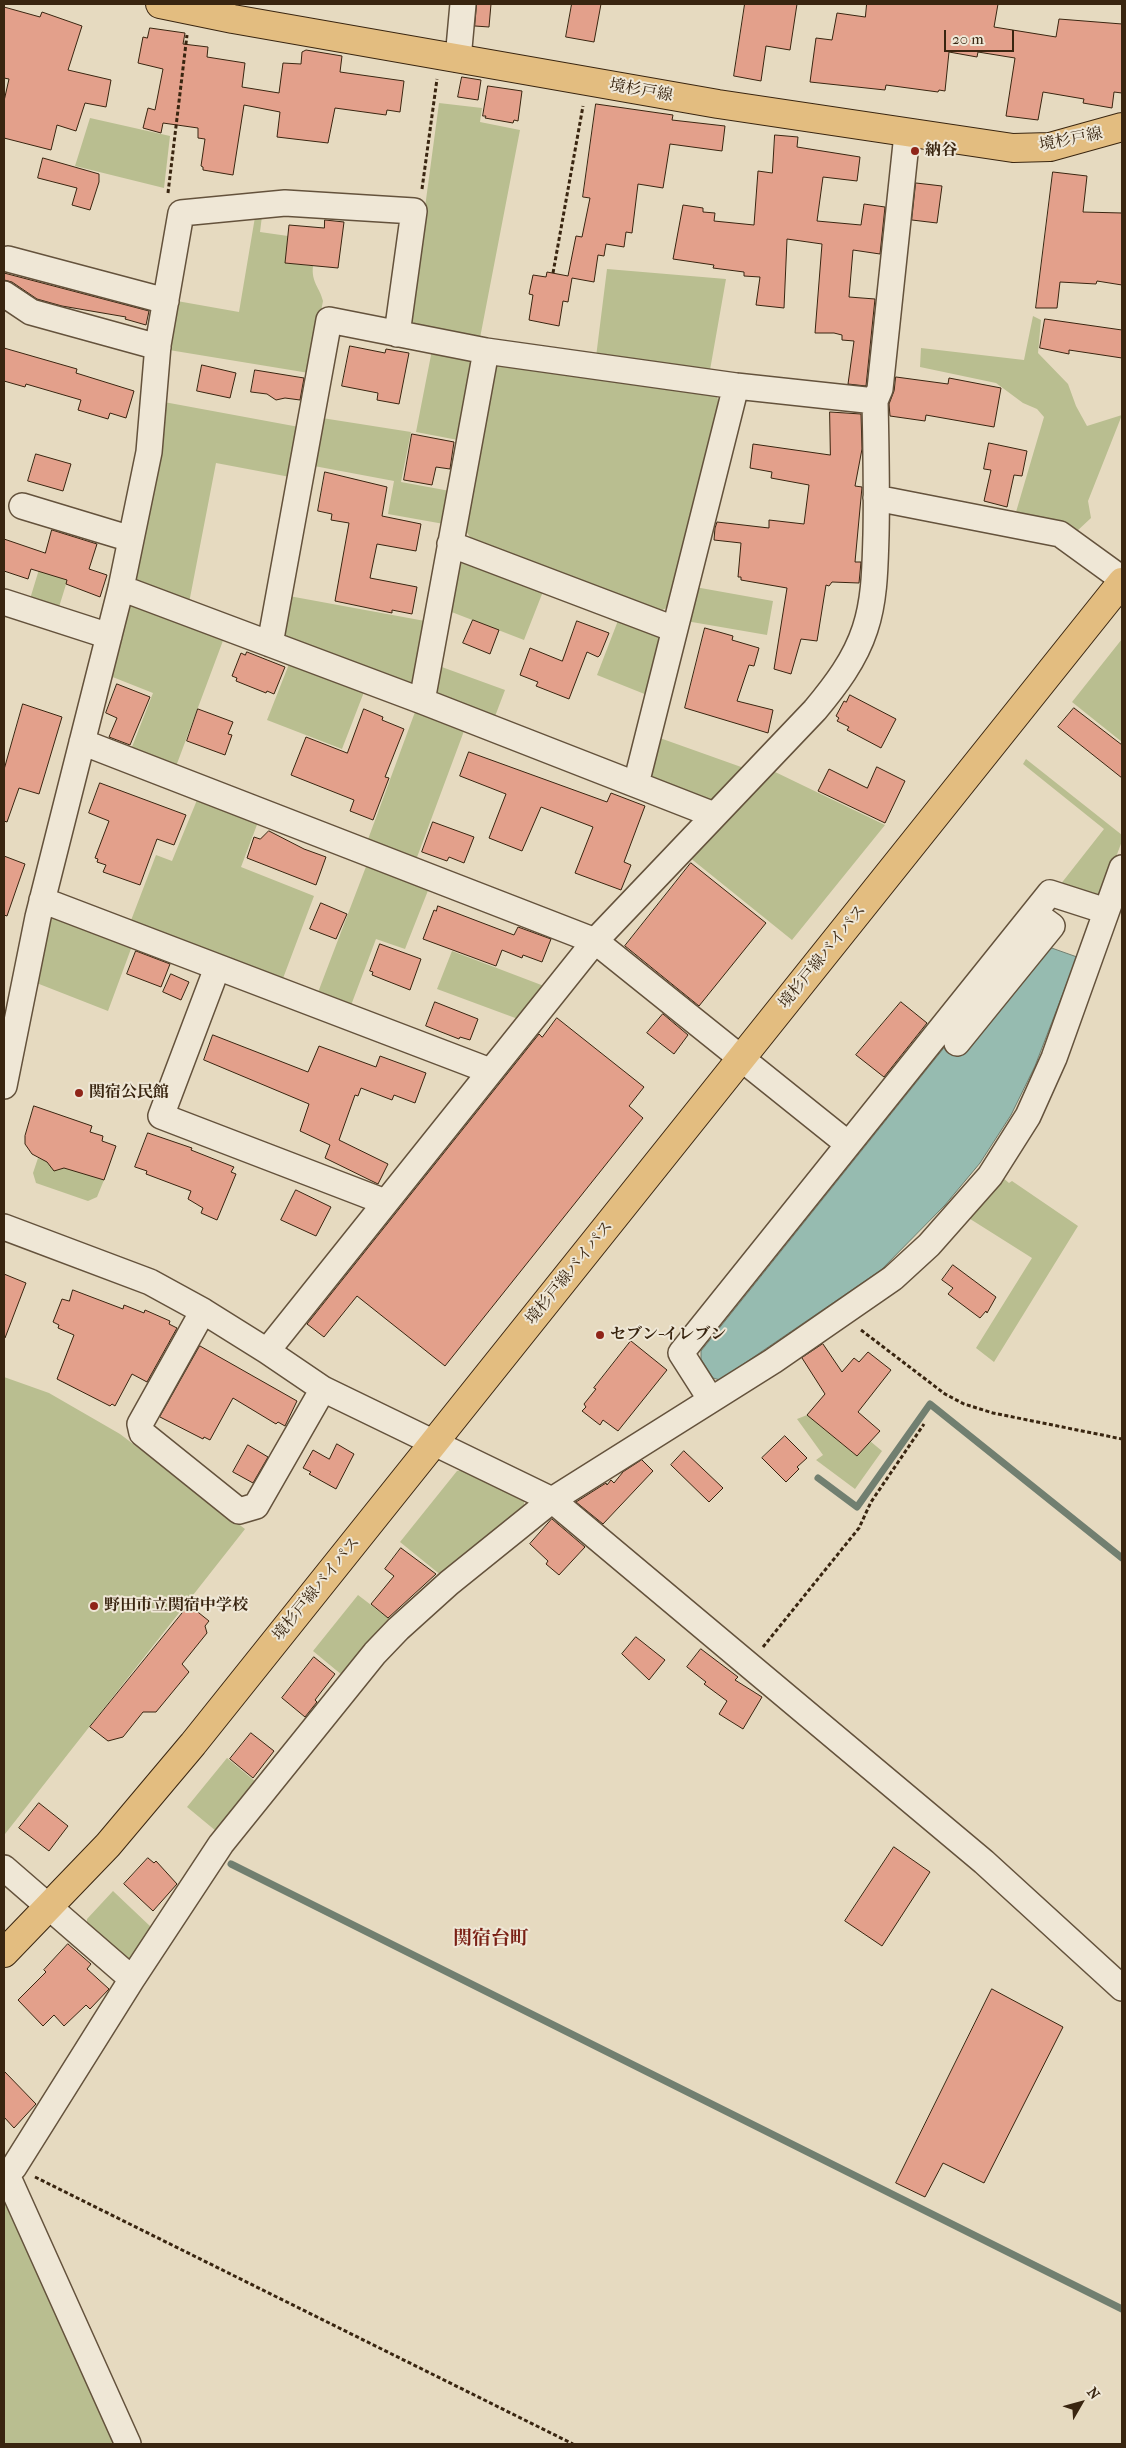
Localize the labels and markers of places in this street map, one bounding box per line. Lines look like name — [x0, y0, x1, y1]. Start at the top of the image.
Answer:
place label: 納谷 — [925, 141, 957, 161]
marker: 納谷 — [909, 145, 921, 157]
place label: 関宿公民館 — [89, 1083, 169, 1103]
marker: 関宿公民館 — [73, 1087, 85, 1099]
place label: セブン-イレブン — [610, 1325, 726, 1345]
marker: セブン-イレブン — [594, 1329, 606, 1341]
place label: 野田市立関宿中学校 — [104, 1596, 248, 1616]
marker: 野田市立関宿中学校 — [88, 1600, 100, 1612]

